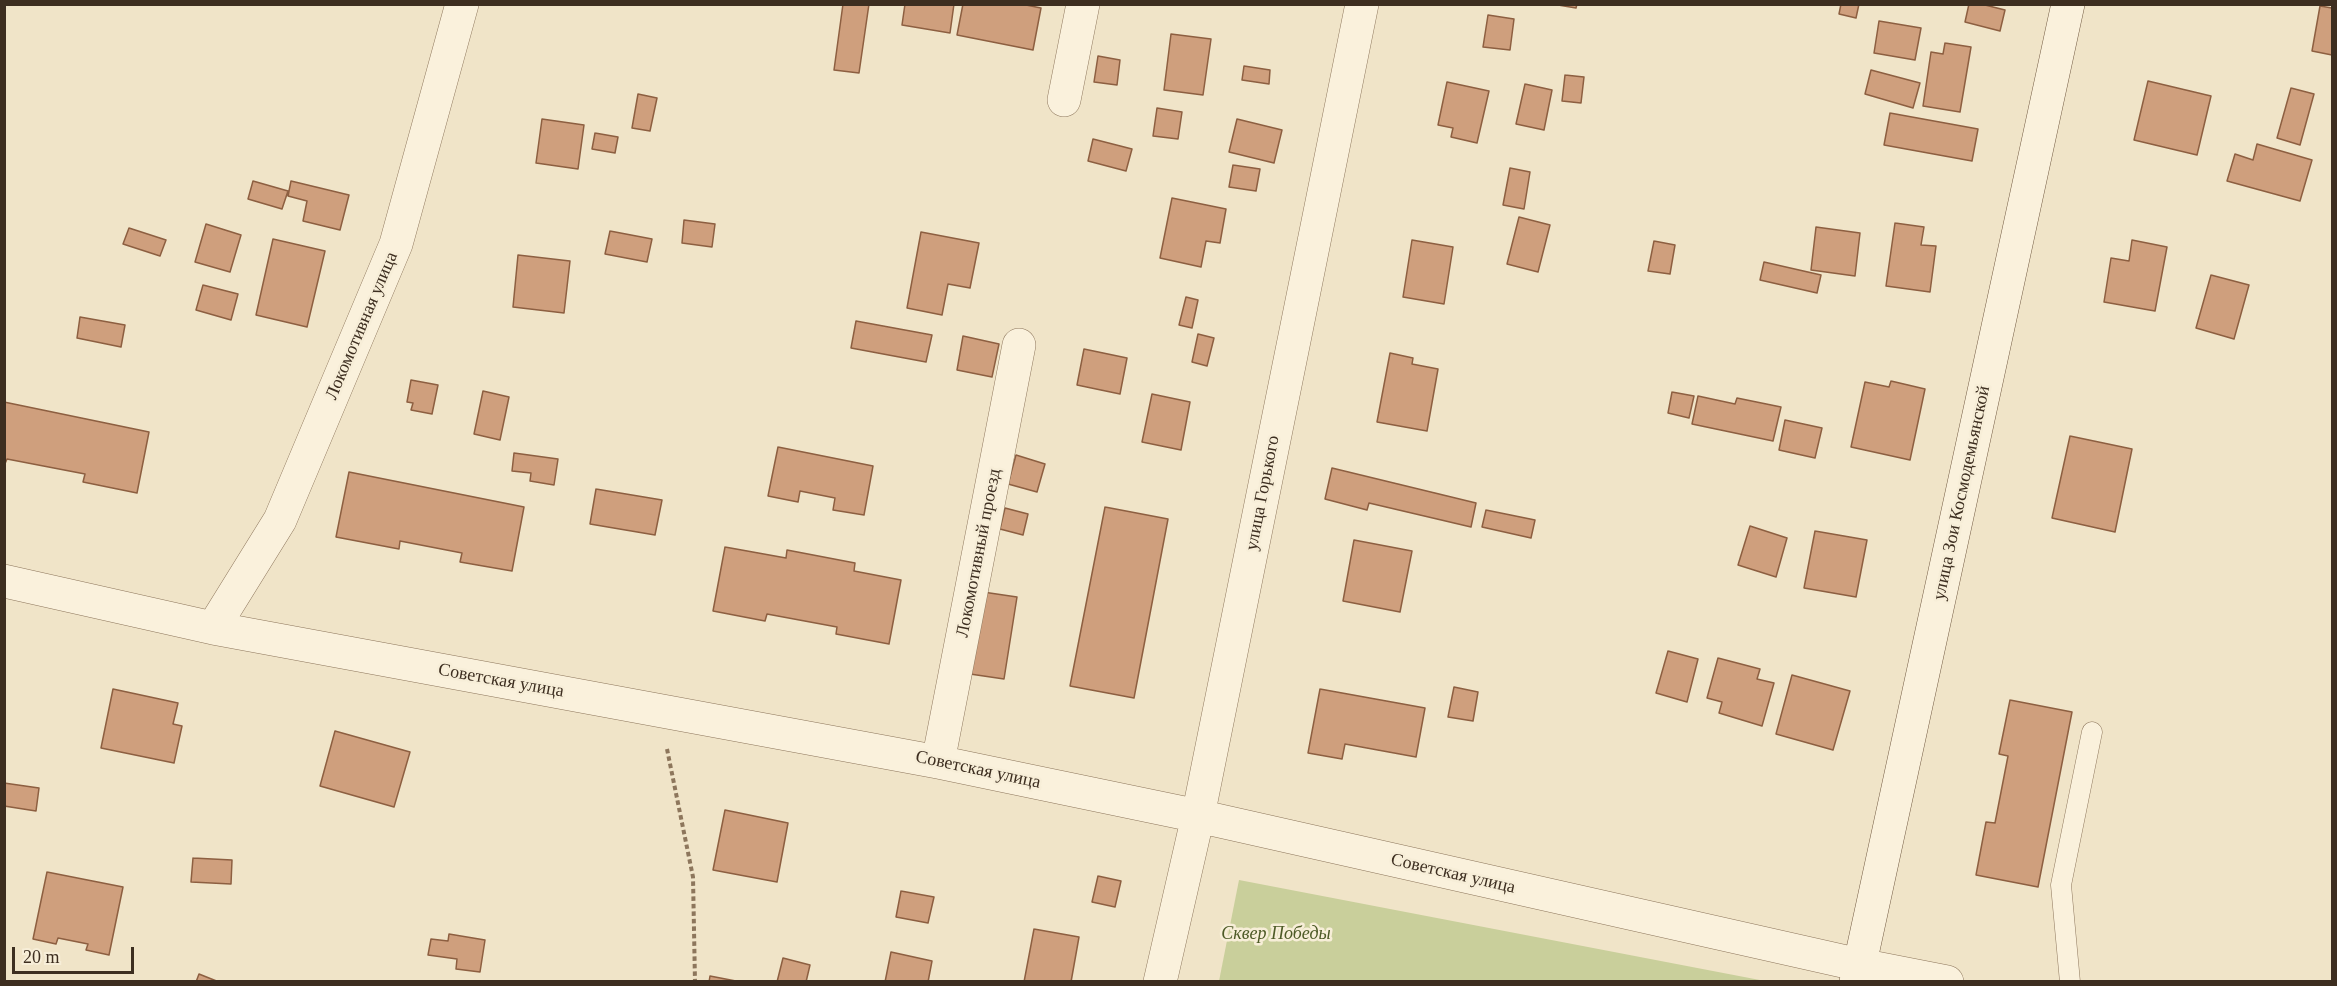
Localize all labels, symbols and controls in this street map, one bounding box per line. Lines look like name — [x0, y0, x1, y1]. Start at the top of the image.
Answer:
street label: Локомотивная улица — [321, 249, 403, 403]
street label: улица Зои Космодемьянской — [1929, 384, 1995, 602]
street label: улица Горького — [1241, 434, 1285, 552]
street label: Локомотивный проезд — [952, 467, 1006, 639]
street label: Советская улица — [437, 659, 565, 703]
street label: Советская улица — [914, 746, 1042, 794]
street label: Советская улица — [1389, 849, 1517, 899]
park label: Сквер Победы — [1221, 923, 1331, 945]
scale bar — [15, 935, 136, 973]
text: 20 m — [23, 947, 60, 967]

